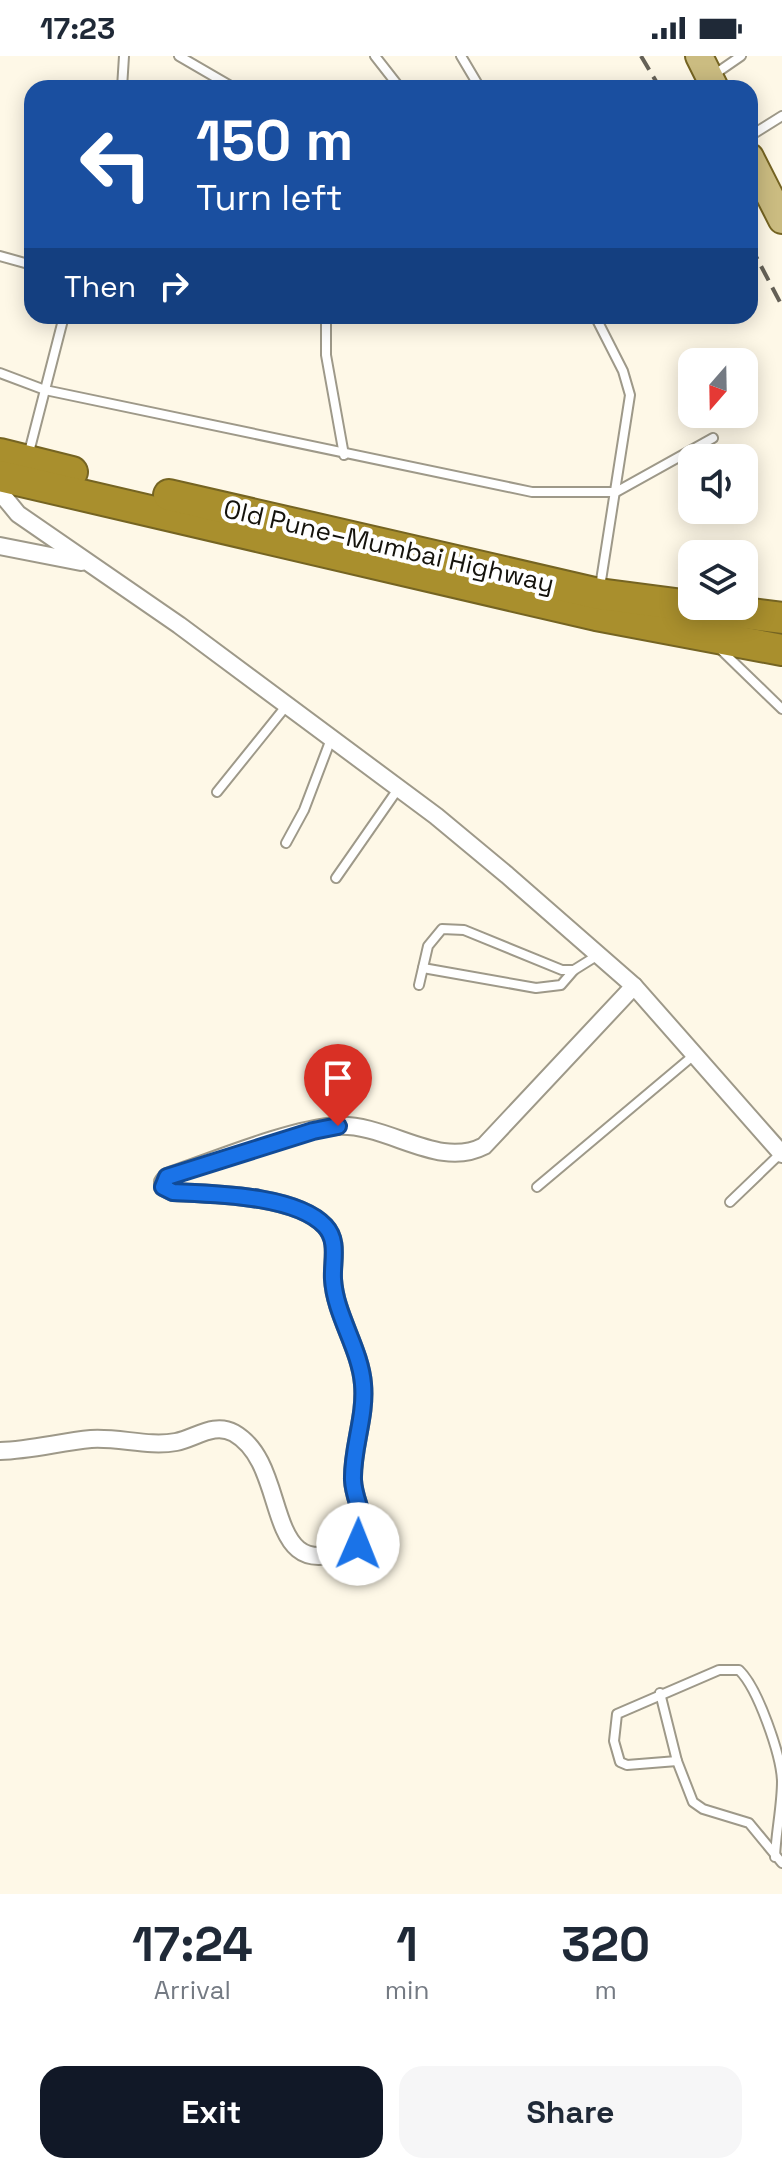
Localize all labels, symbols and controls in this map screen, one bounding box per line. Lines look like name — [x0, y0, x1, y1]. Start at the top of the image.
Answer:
text: 17:23 — [40, 9, 115, 48]
text: 150 m — [196, 105, 353, 176]
icon: left — [64, 112, 168, 216]
text: Turn left — [196, 175, 343, 221]
icon: right — [152, 264, 196, 308]
text: Then — [64, 267, 136, 306]
north arrow — [678, 348, 758, 428]
map controls — [678, 348, 758, 620]
button: sound — [678, 444, 758, 524]
street label: Old Pune–Mumbai Highway — [220, 491, 558, 601]
button: layers — [678, 540, 758, 620]
pin — [304, 1044, 372, 1126]
icon: arrive — [316, 1056, 360, 1100]
position arrow — [316, 1502, 400, 1586]
text: 17:24 — [132, 1914, 253, 1975]
text: 1 — [396, 1914, 418, 1975]
text: 320 — [561, 1914, 650, 1975]
text: Arrival — [154, 1973, 231, 2007]
text: min — [385, 1973, 429, 2007]
text: m — [594, 1973, 617, 2007]
button: Exit — [40, 2066, 383, 2158]
button: Share — [399, 2066, 742, 2158]

